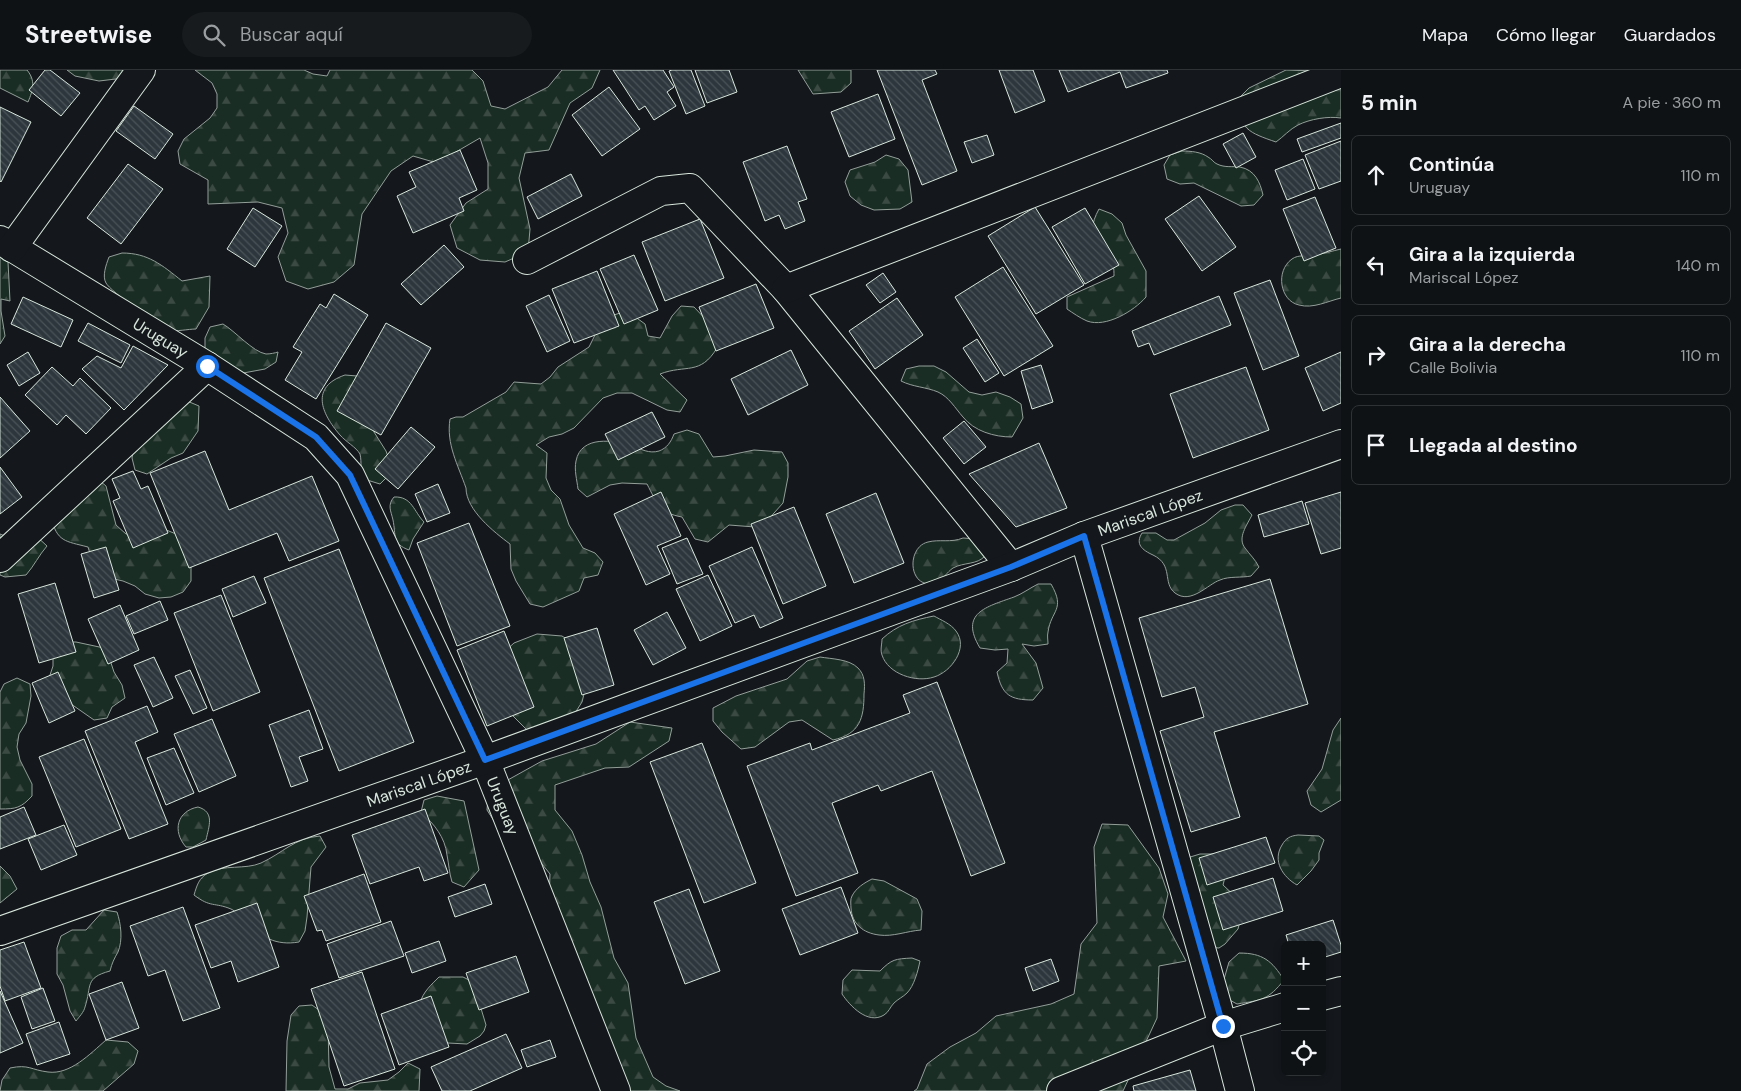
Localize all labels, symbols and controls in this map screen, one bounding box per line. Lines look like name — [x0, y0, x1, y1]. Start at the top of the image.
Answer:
search box — [182, 12, 532, 57]
text: Streetwise — [25, 19, 152, 50]
icon: search — [200, 21, 228, 49]
text: Buscar aquí — [240, 22, 343, 47]
text: Mapa — [1422, 23, 1468, 47]
text: Cómo llegar — [1496, 23, 1596, 47]
text: Guardados — [1624, 23, 1716, 47]
text: 5 min — [1361, 89, 1417, 117]
text: A pie · 360 m — [1623, 92, 1721, 113]
text: Continúa — [1409, 152, 1494, 177]
icon: ahead — [1362, 161, 1390, 189]
text: 110 m — [1681, 165, 1720, 186]
text: Uruguay — [1409, 177, 1470, 198]
text: Gira a la izquierda — [1409, 242, 1575, 267]
icon: left — [1362, 251, 1390, 279]
text: 140 m — [1676, 255, 1720, 276]
text: Mariscal López — [1409, 267, 1519, 288]
street label: Uruguay — [129, 313, 192, 363]
text: Gira a la derecha — [1409, 332, 1566, 357]
icon: right — [1362, 341, 1390, 369]
text: 110 m — [1681, 345, 1720, 366]
route start — [196, 355, 219, 378]
text: Calle Bolivia — [1409, 357, 1497, 378]
icon: arrive — [1362, 431, 1390, 459]
text: Llegada al destino — [1409, 433, 1578, 458]
street label: Mariscal López — [1095, 484, 1205, 541]
street label: Mariscal López — [363, 755, 474, 812]
street label: Uruguay — [482, 774, 524, 838]
map controls — [1281, 941, 1326, 1076]
button: + — [1281, 941, 1326, 986]
button: − — [1281, 986, 1326, 1031]
route end — [1212, 1015, 1235, 1038]
button: locate — [1281, 1031, 1326, 1076]

